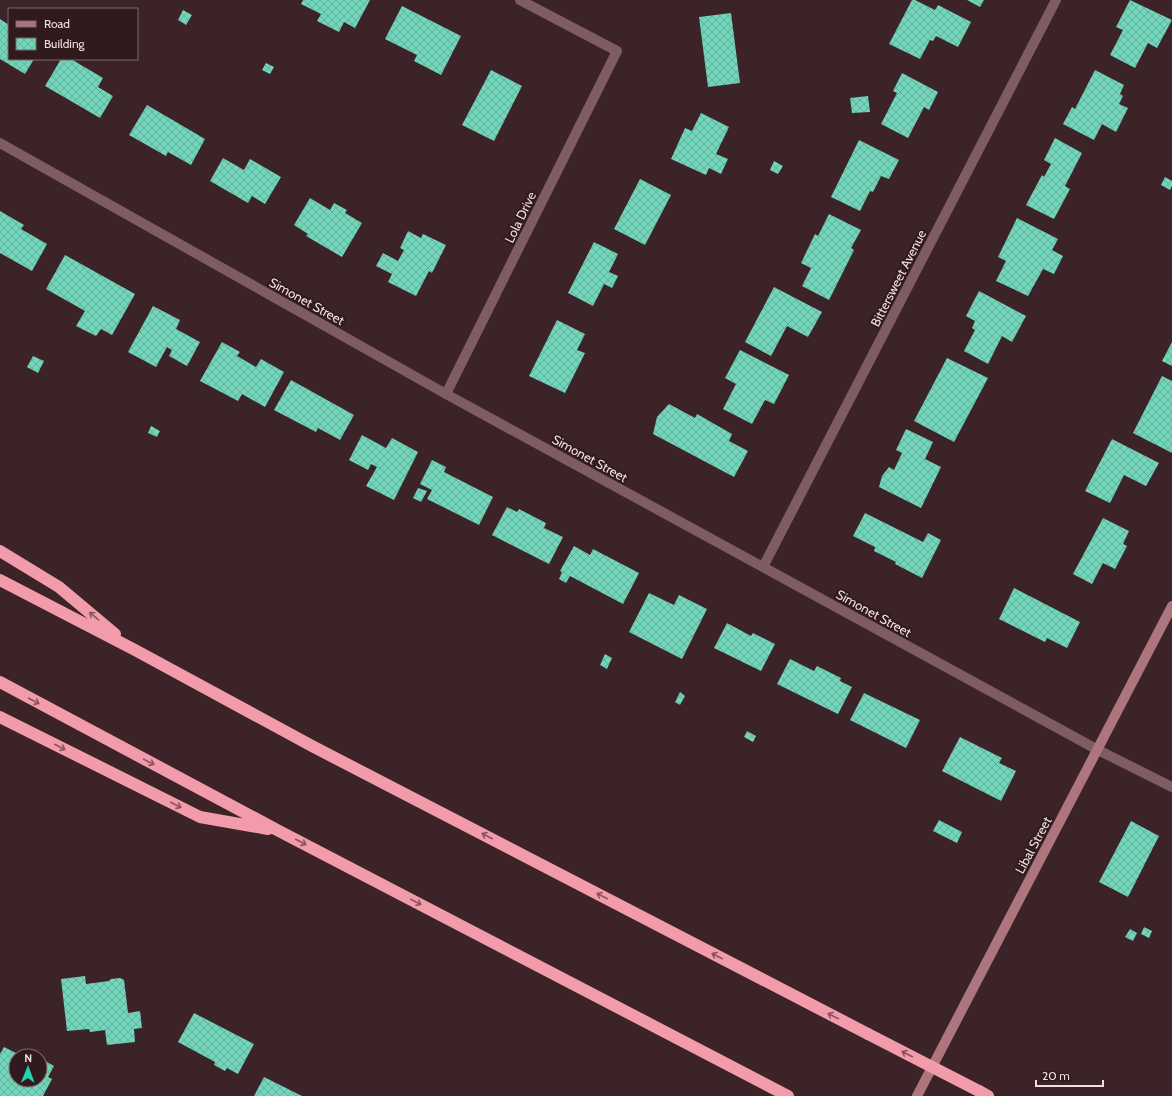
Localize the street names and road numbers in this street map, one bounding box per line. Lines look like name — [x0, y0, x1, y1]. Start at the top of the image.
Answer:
street label: Lola Drive — [501, 189, 539, 245]
street label: Bittersweet Avenue — [867, 227, 929, 329]
street label: Simonet Street — [267, 274, 348, 329]
street label: Simonet Street — [550, 431, 631, 486]
street label: Simonet Street — [834, 586, 915, 641]
street label: Libal Street — [1011, 813, 1055, 876]

